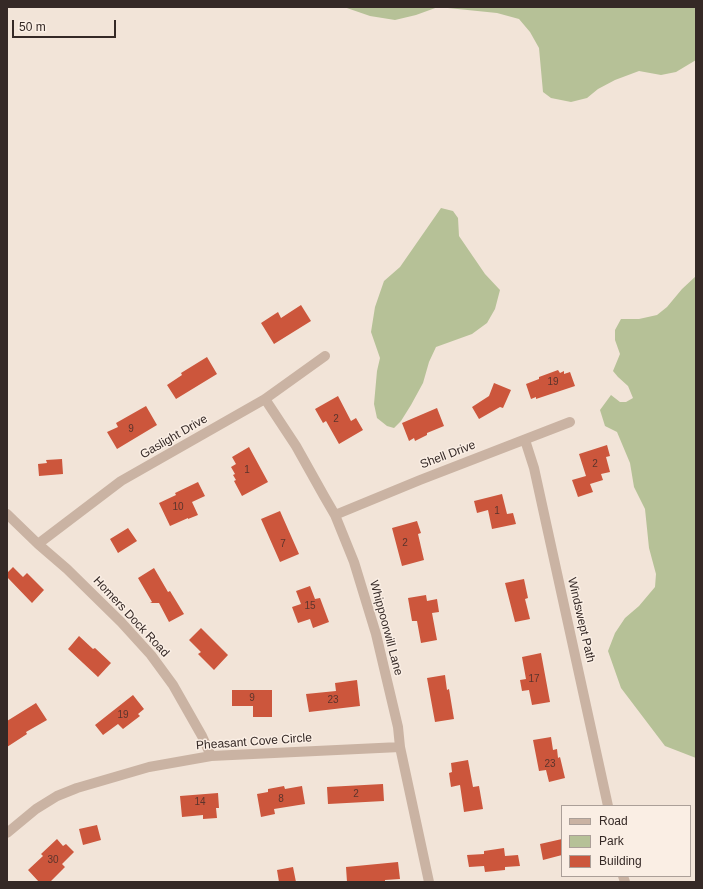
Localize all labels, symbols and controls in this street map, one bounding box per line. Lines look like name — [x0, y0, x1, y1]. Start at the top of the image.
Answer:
scale bar — [14, 12, 118, 38]
text: 50 m — [19, 20, 46, 34]
house number: 19 — [547, 376, 559, 388]
street label: Gaslight Drive — [138, 412, 210, 462]
house number: 2 — [333, 413, 339, 425]
house number: 9 — [128, 423, 134, 435]
street label: Shell Drive — [418, 438, 478, 472]
house number: 2 — [592, 458, 598, 470]
house number: 1 — [244, 464, 250, 476]
house number: 10 — [172, 501, 184, 513]
house number: 1 — [494, 505, 500, 517]
house number: 2 — [402, 537, 408, 549]
house number: 7 — [280, 538, 286, 550]
street label: Homers Dock Road — [90, 574, 172, 660]
street label: Windswept Path — [564, 576, 598, 664]
street label: Whippoorwill Lane — [366, 579, 406, 677]
house number: 15 — [304, 600, 316, 612]
house number: 17 — [528, 673, 540, 685]
house number: 9 — [249, 692, 255, 704]
house number: 23 — [327, 694, 339, 706]
house number: 19 — [117, 709, 129, 721]
street label: Pheasant Cove Circle — [196, 731, 312, 753]
house number: 23 — [544, 758, 556, 770]
house number: 2 — [353, 788, 359, 800]
house number: 8 — [278, 793, 284, 805]
house number: 14 — [194, 796, 206, 808]
legend — [561, 805, 691, 877]
text: Road — [599, 814, 628, 828]
text: Park — [599, 834, 624, 848]
house number: 30 — [47, 854, 59, 866]
text: Building — [599, 854, 642, 868]

